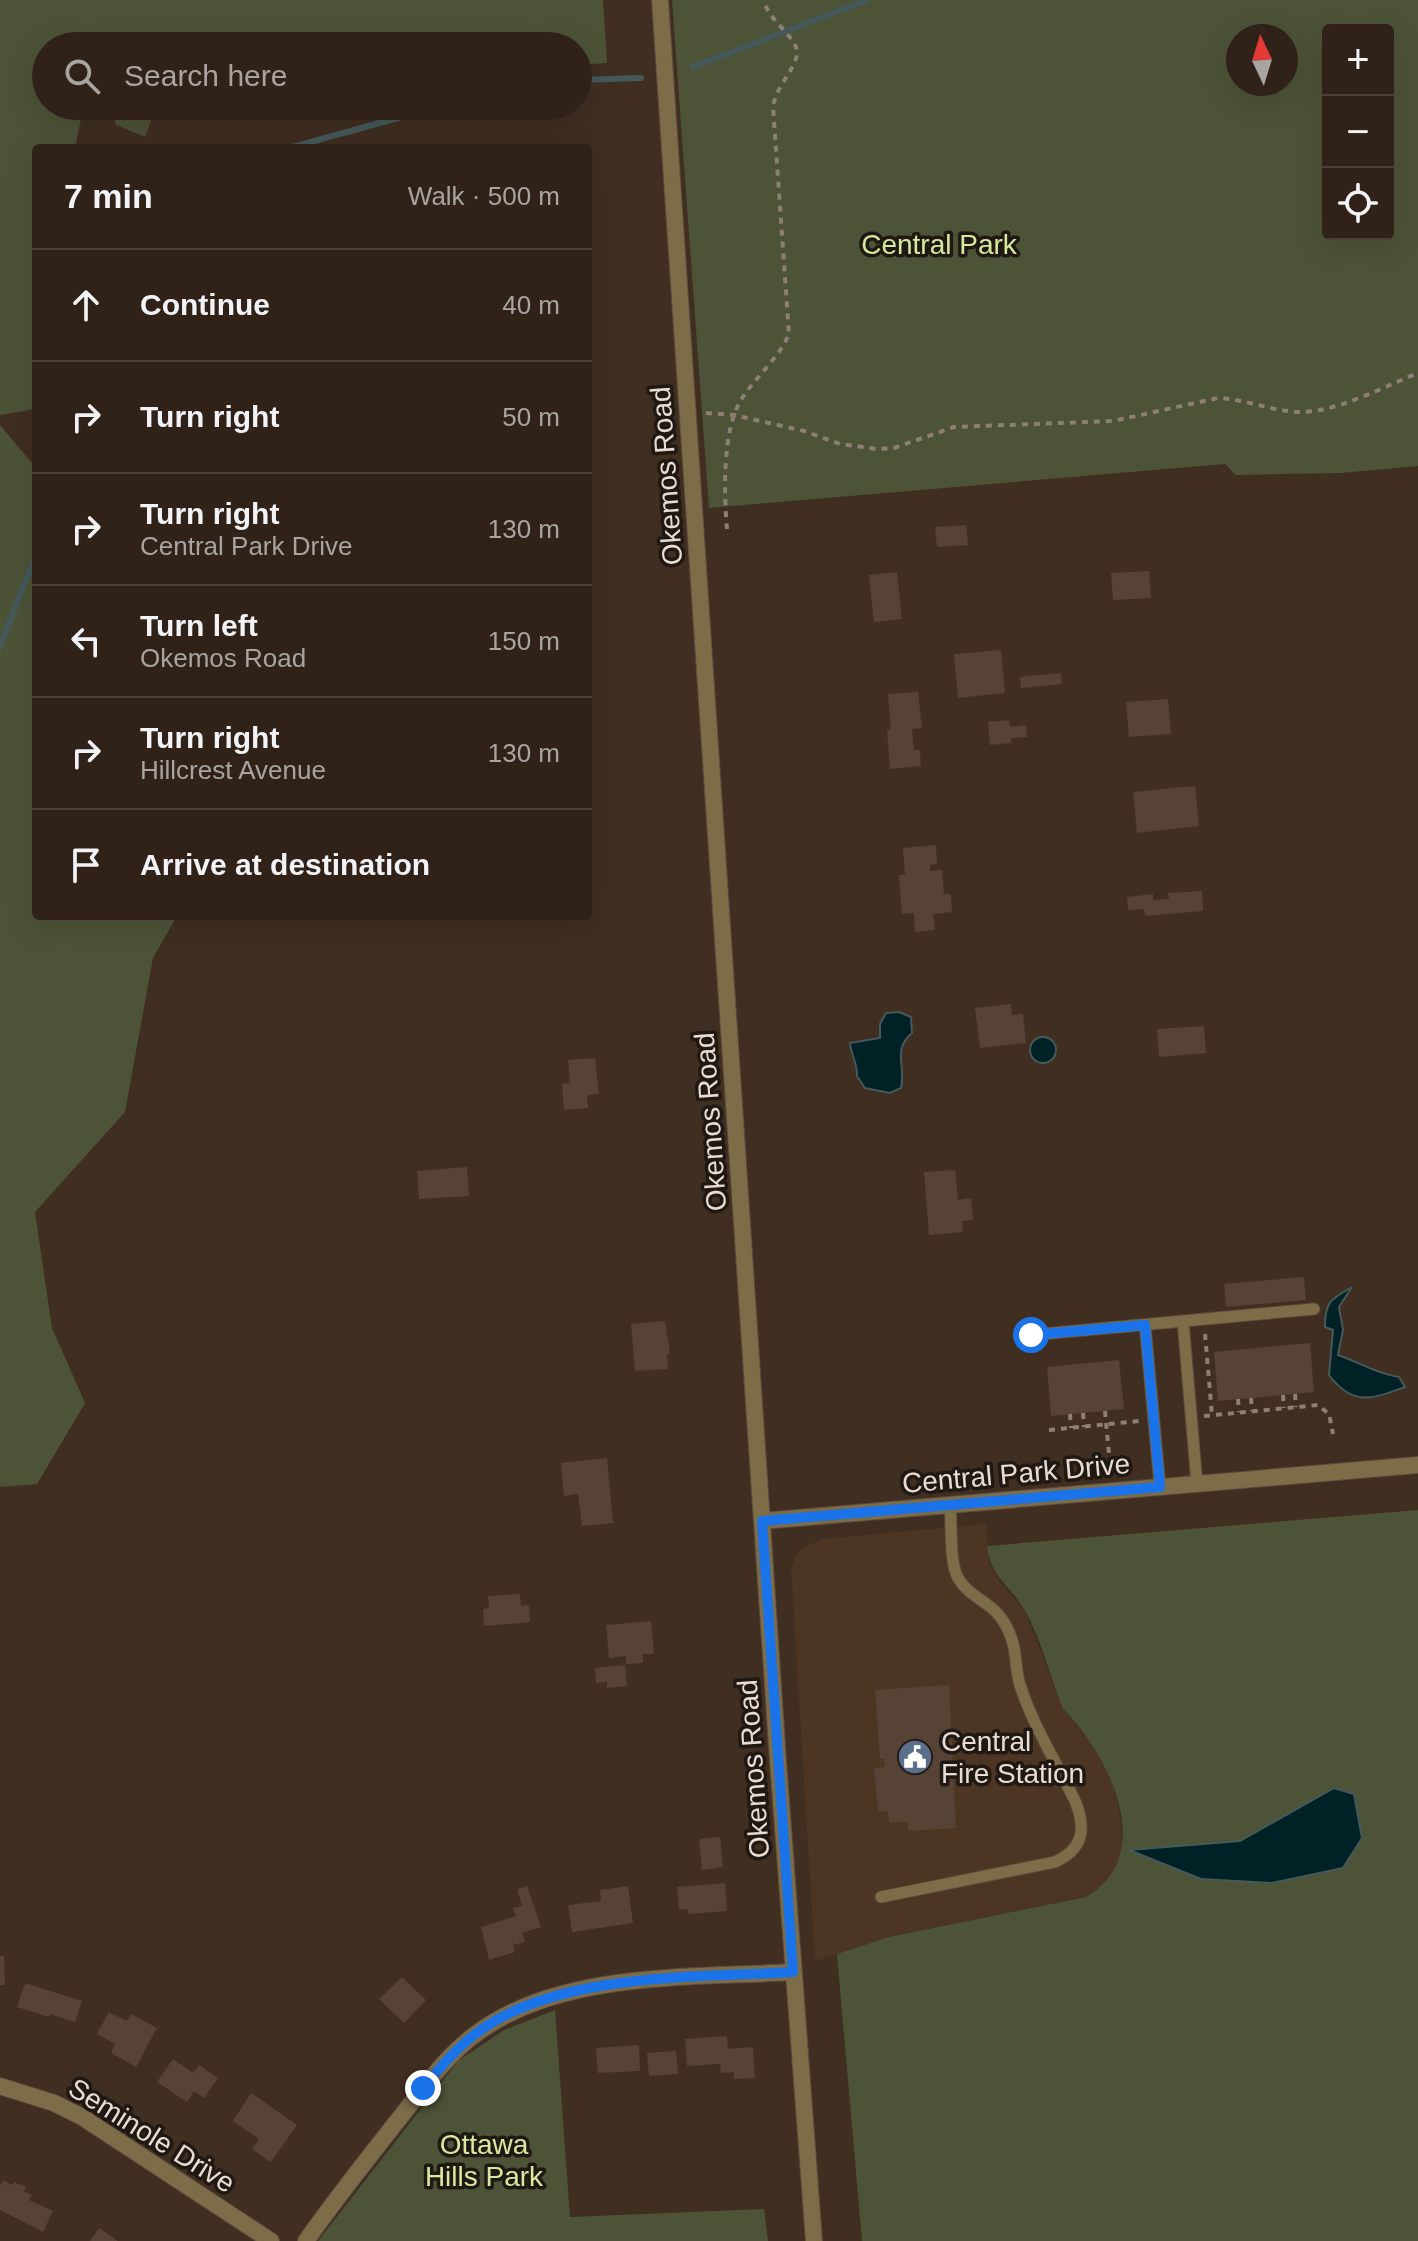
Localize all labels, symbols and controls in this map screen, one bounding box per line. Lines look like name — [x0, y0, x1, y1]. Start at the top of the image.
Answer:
north arrow — [1226, 24, 1298, 96]
map controls — [1322, 24, 1394, 240]
button: + — [1322, 24, 1394, 96]
search box — [32, 32, 592, 120]
icon: search — [60, 54, 104, 98]
text: Search here — [124, 59, 287, 92]
button: − — [1322, 96, 1394, 168]
button: locate — [1322, 168, 1394, 240]
text: 7 min — [64, 177, 153, 215]
text: Walk · 500 m — [408, 181, 560, 211]
park label: Central Park — [861, 229, 1018, 260]
icon: ahead — [64, 283, 108, 327]
text: Continue — [140, 288, 270, 321]
text: 40 m — [502, 290, 560, 320]
street label: Okemos Road — [645, 386, 688, 566]
icon: right — [64, 395, 108, 439]
text: Turn right — [140, 400, 279, 433]
text: 50 m — [502, 402, 560, 432]
text: Turn right — [140, 497, 279, 530]
icon: right — [64, 507, 108, 551]
text: 130 m — [488, 514, 560, 544]
text: Central Park Drive — [140, 531, 352, 561]
text: Turn left — [140, 609, 258, 642]
icon: left — [64, 619, 108, 663]
text: 150 m — [488, 626, 560, 656]
text: Okemos Road — [140, 643, 306, 673]
text: Turn right — [140, 721, 279, 754]
icon: right — [64, 731, 108, 775]
text: 130 m — [488, 738, 560, 768]
text: Hillcrest Avenue — [140, 755, 326, 785]
icon: arrive — [64, 843, 108, 887]
text: Arrive at destination — [140, 848, 430, 881]
street label: Okemos Road — [689, 1032, 732, 1212]
route start — [1013, 1317, 1049, 1353]
street label: Central Park Drive — [901, 1448, 1131, 1499]
street label: Okemos Road — [732, 1679, 775, 1859]
place label: Central Fire Station — [941, 1726, 1084, 1789]
public building icon: Central Fire Station — [896, 1738, 934, 1776]
route end — [405, 2070, 441, 2106]
street label: Seminole Drive — [63, 2072, 240, 2199]
park label: Ottawa Hills Park — [425, 2129, 544, 2192]

